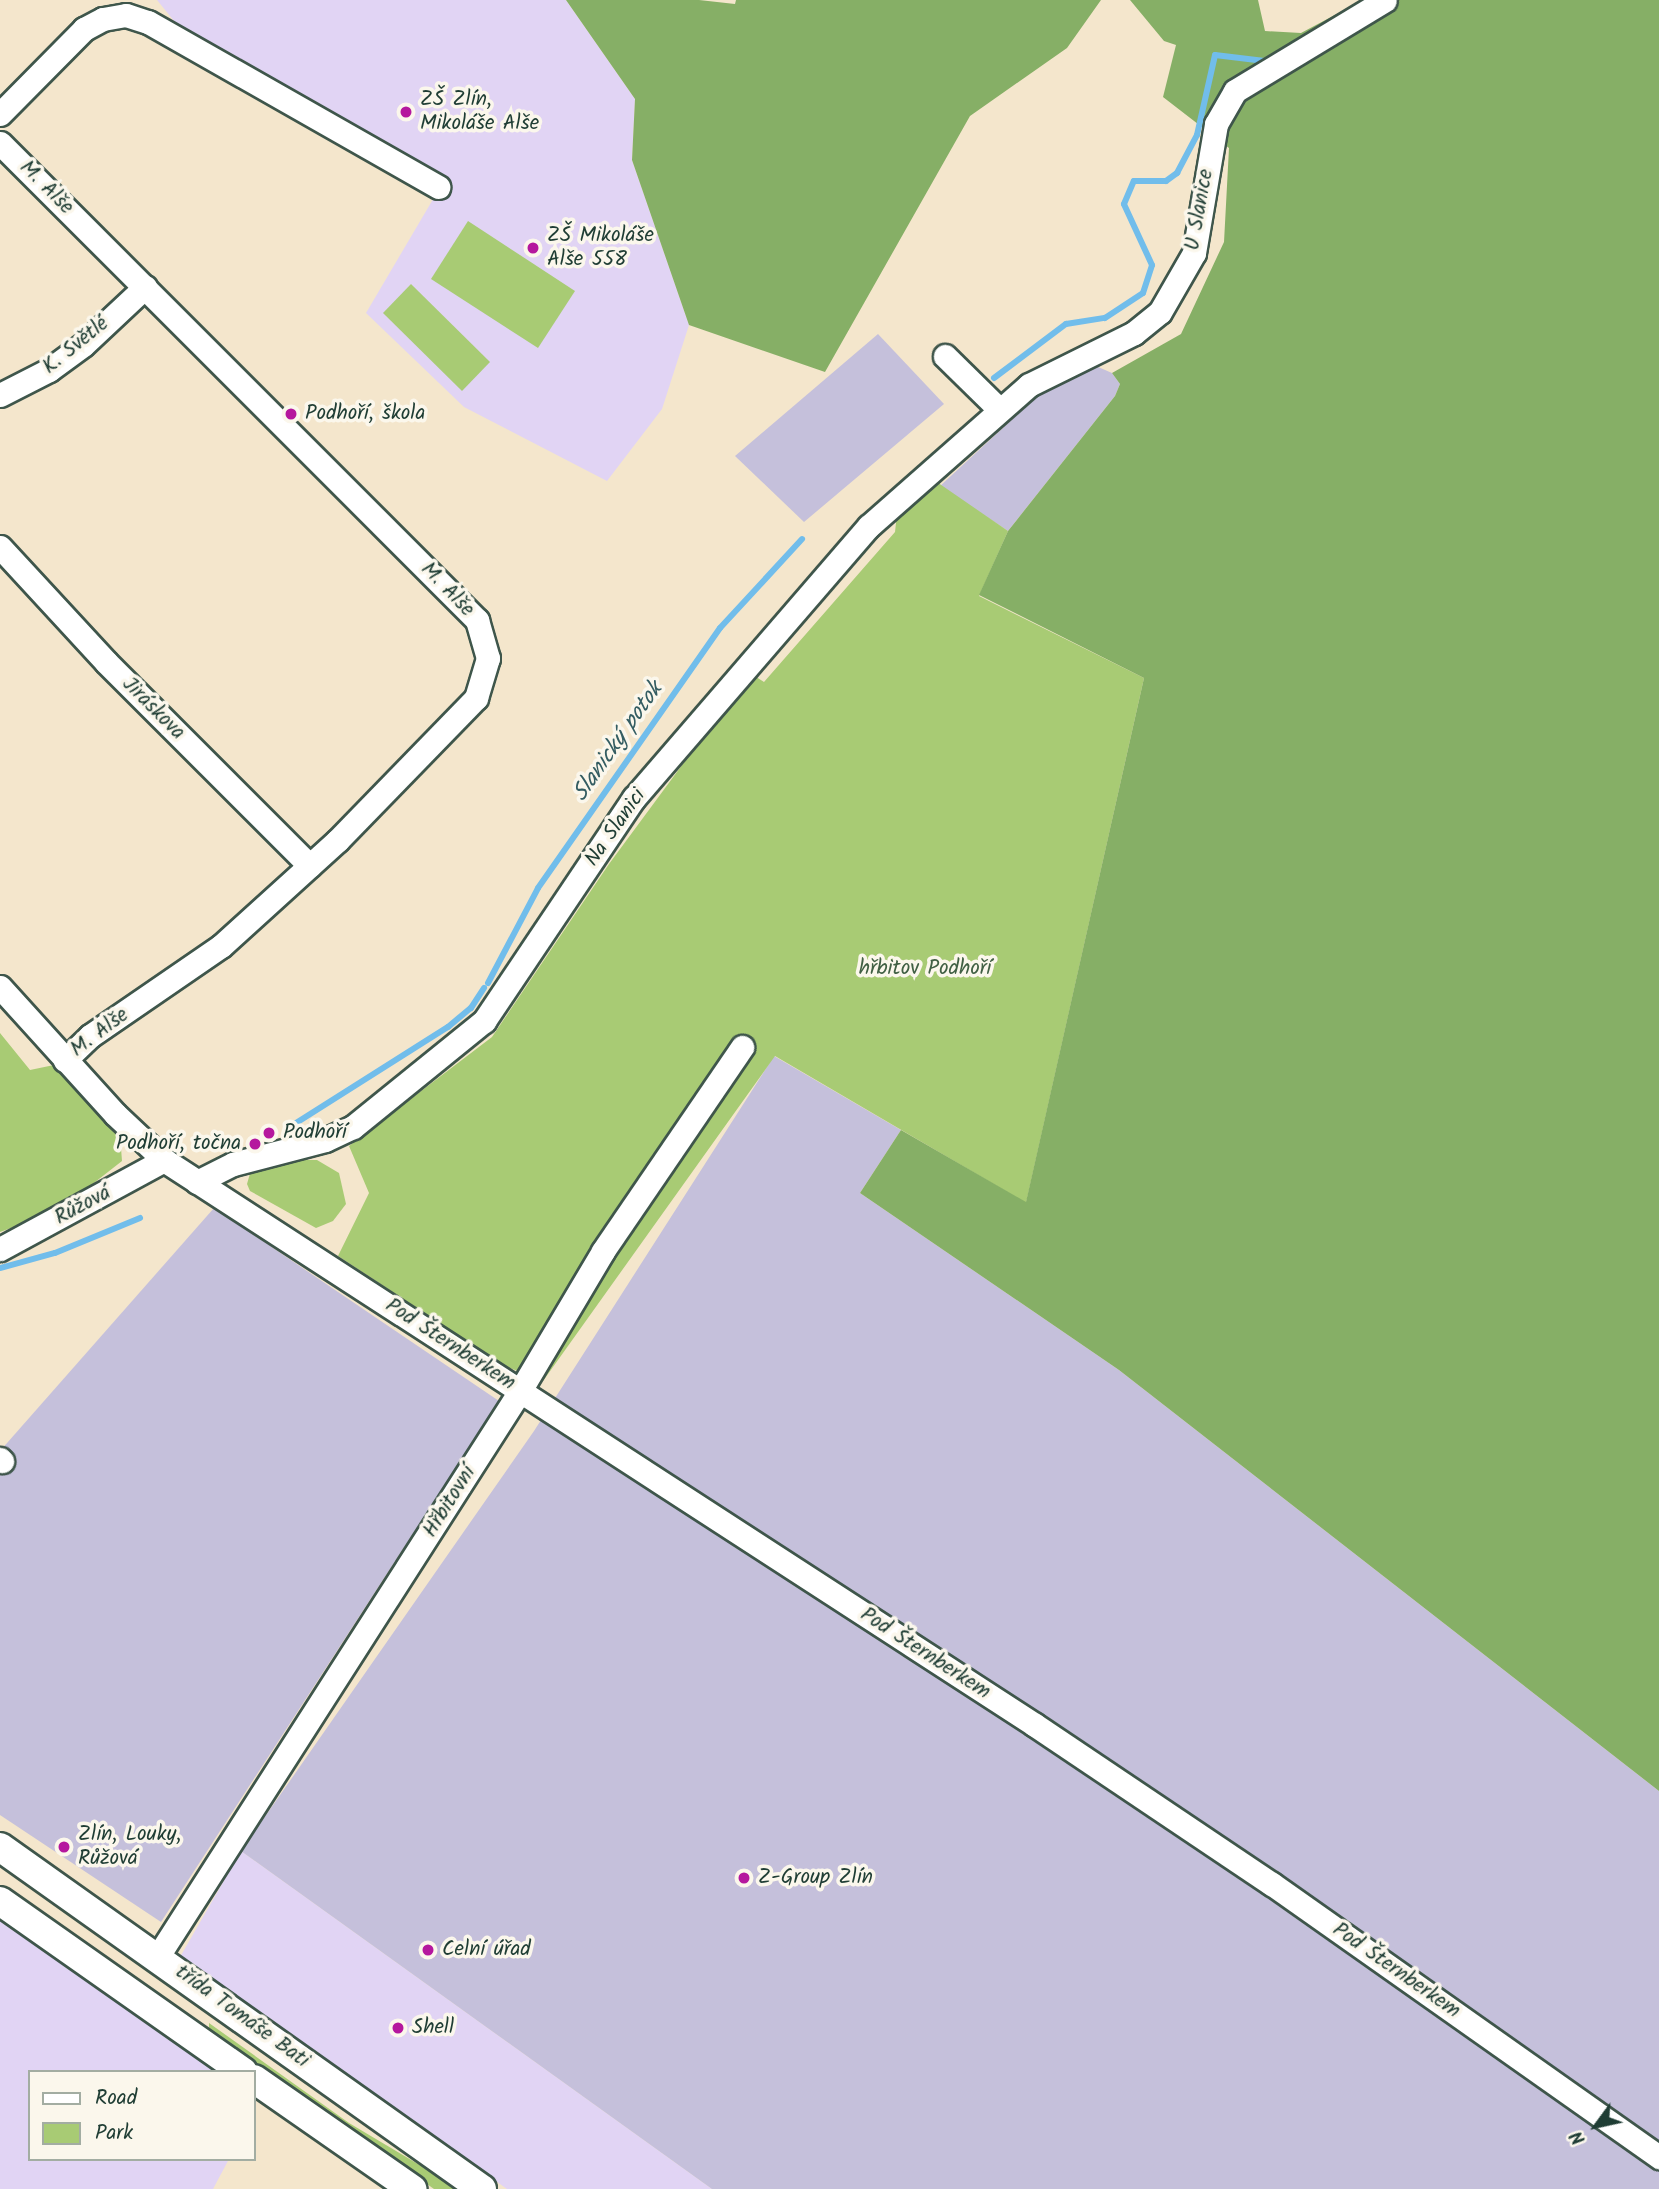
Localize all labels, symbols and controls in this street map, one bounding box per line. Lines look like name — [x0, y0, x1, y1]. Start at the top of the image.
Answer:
place label: ZŠ Zlín, Mikoláše Alše — [420, 87, 539, 137]
marker: ZŠ Zlín, Mikoláše Alše — [398, 104, 414, 120]
street label: M. Alše — [14, 156, 78, 220]
street label: U Slanice — [1180, 167, 1220, 253]
place label: ZŠ Mikoláše Alše 558 — [547, 223, 654, 273]
marker: ZŠ Mikoláše Alše 558 — [525, 240, 541, 256]
street label: K. Světlé — [38, 312, 114, 380]
place label: Podhoří, škola — [305, 401, 425, 427]
marker: Podhoří, škola — [283, 406, 299, 422]
street label: M. Alše — [415, 557, 479, 623]
street label: Jiráskova — [116, 672, 190, 746]
water label: Slanický potok — [567, 677, 669, 807]
street label: Na Slanici — [580, 784, 652, 872]
park label: hřbitov Podhoří — [859, 956, 991, 982]
street label: M. Alše — [66, 1003, 134, 1063]
place label: Podhoří — [283, 1120, 347, 1146]
marker: Podhoří — [261, 1125, 277, 1141]
place label: Podhoří, točna — [116, 1131, 241, 1157]
marker: Podhoří, točna — [247, 1136, 263, 1152]
street label: Růžová — [51, 1181, 115, 1231]
street label: Pod Šternberkem — [380, 1294, 520, 1396]
street label: Hřbitovní — [418, 1462, 482, 1542]
street label: Pod Šternberkem — [855, 1603, 995, 1705]
place label: Zlín, Louky, Růžová — [78, 1822, 181, 1872]
marker: Zlín, Louky, Růžová — [56, 1839, 72, 1855]
place label: Z-Group Zlín — [758, 1865, 873, 1891]
marker: Z-Group Zlín — [736, 1870, 752, 1886]
street label: Pod Šternberkem — [1327, 1918, 1465, 2024]
place label: Celní úřad — [442, 1937, 531, 1963]
marker: Celní úřad — [420, 1942, 436, 1958]
street label: třída Tomáše Bati — [170, 1960, 314, 2074]
place label: Shell — [412, 2015, 454, 2041]
marker: Shell — [390, 2020, 406, 2036]
legend — [28, 2070, 256, 2161]
text: Road — [95, 2082, 137, 2115]
north arrow — [1561, 2091, 1631, 2161]
text: Park — [95, 2117, 133, 2150]
text: N — [1563, 2124, 1594, 2151]

